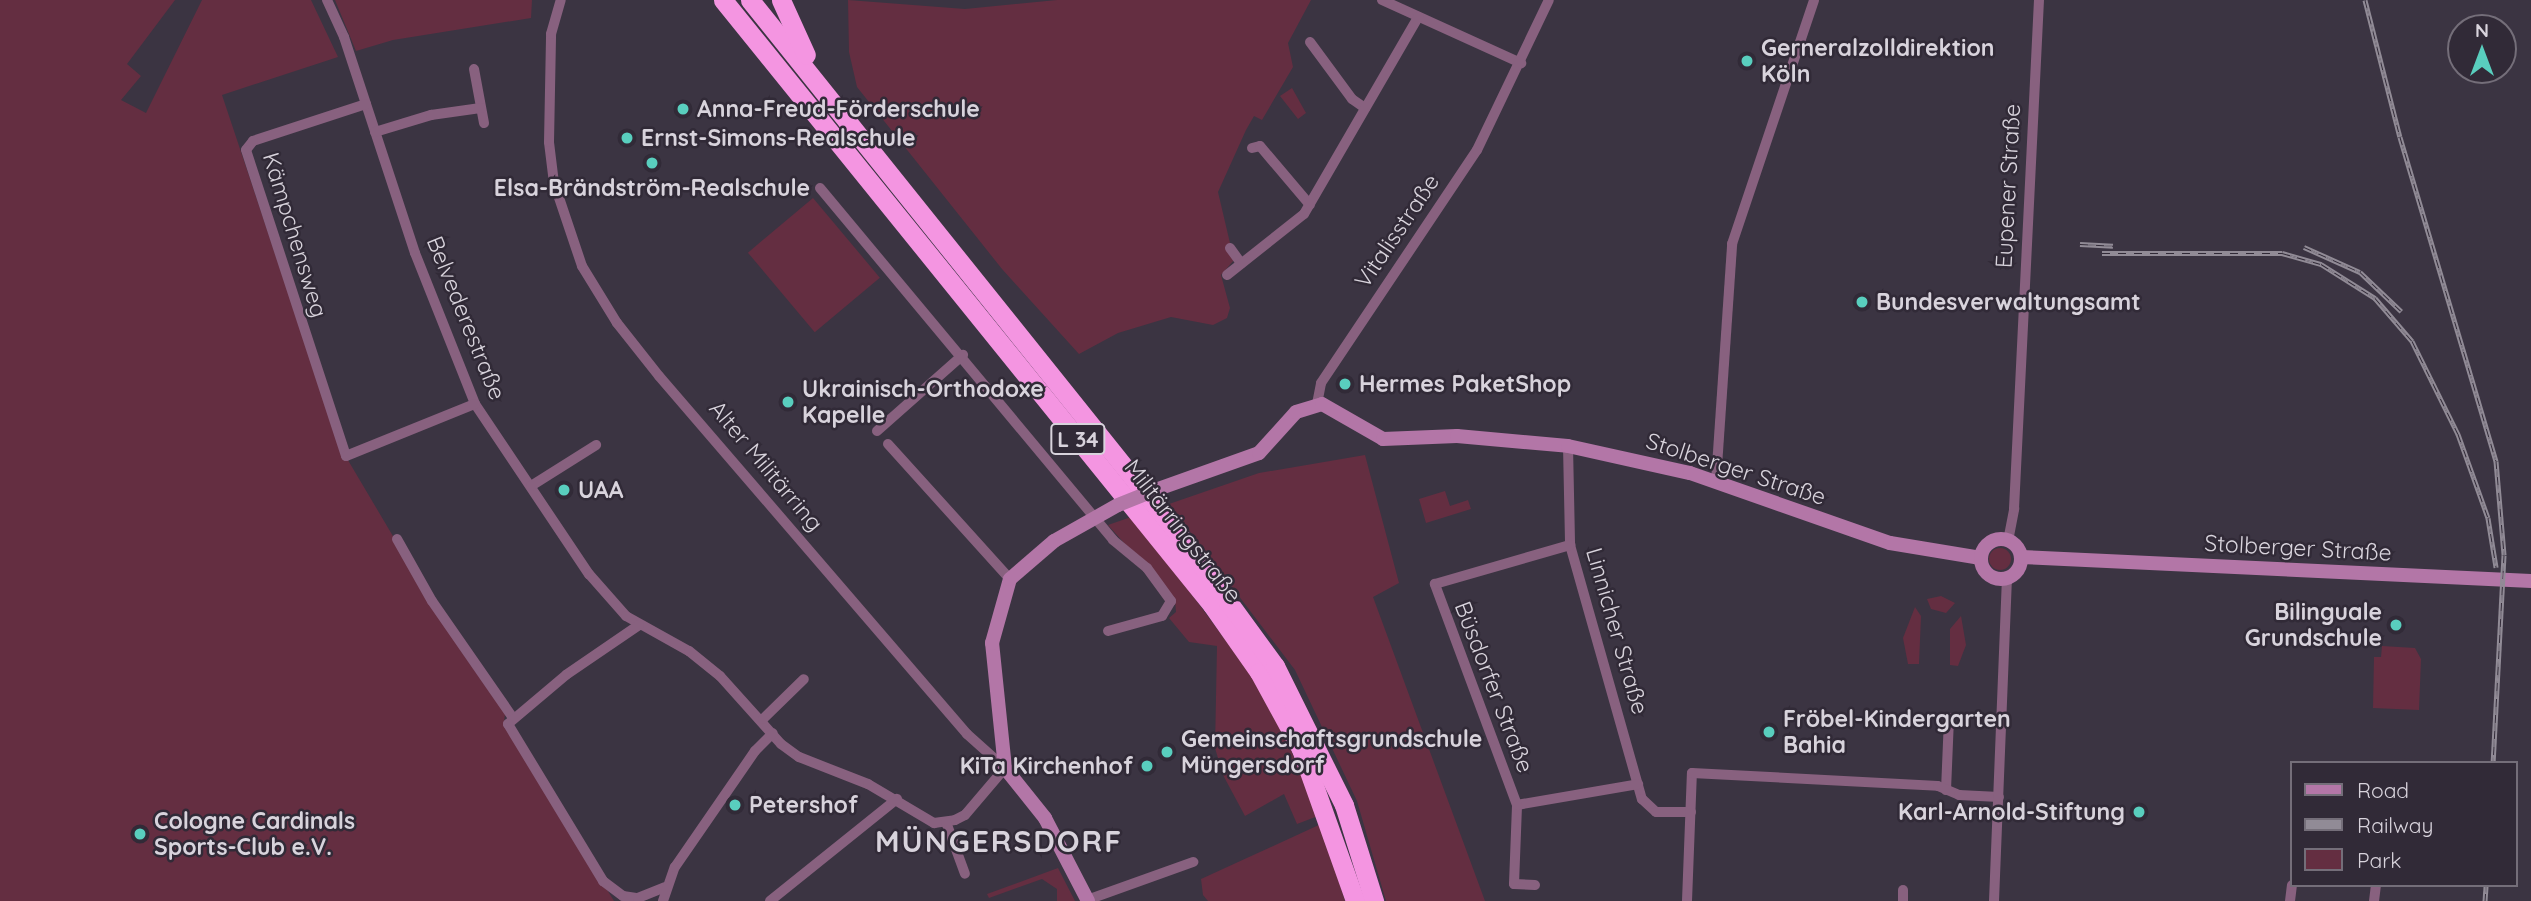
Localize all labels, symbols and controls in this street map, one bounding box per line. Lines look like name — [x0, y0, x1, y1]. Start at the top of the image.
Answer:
north arrow — [2447, 14, 2517, 84]
text: N — [2475, 18, 2489, 42]
place label: Gerneralzolldirektion Köln — [1761, 34, 1995, 88]
marker: Gerneralzolldirektion Köln — [1739, 53, 1755, 69]
place label: Anna-Freud-Förderschule — [697, 95, 980, 123]
marker: Anna-Freud-Förderschule — [675, 101, 691, 117]
street label: Eupener Straße — [1990, 103, 2026, 269]
place label: Ernst-Simons-Realschule — [641, 124, 916, 152]
marker: Ernst-Simons-Realschule — [619, 130, 635, 146]
street label: Kämpchensweg — [257, 149, 333, 321]
marker: Elsa-Brändström-Realschule — [644, 155, 660, 171]
street label: Vitalisstraße — [1349, 169, 1445, 293]
place label: Elsa-Brändström-Realschule — [494, 174, 810, 202]
street label: Belvederestraße — [421, 232, 511, 404]
place label: Bundesverwaltungsamt — [1876, 288, 2141, 316]
marker: Bundesverwaltungsamt — [1854, 294, 1870, 310]
place label: Hermes PaketShop — [1359, 370, 1571, 398]
place label: Ukrainisch-Orthodoxe Kapelle — [802, 375, 1044, 429]
marker: Hermes PaketShop — [1337, 376, 1353, 392]
marker: Ukrainisch-Orthodoxe Kapelle — [780, 394, 796, 410]
street label: Alter Militärring — [703, 395, 829, 537]
road number: L 34 — [1050, 422, 1106, 457]
street label: Stolberger Straße — [1643, 427, 1829, 511]
street label: Militärringstraße — [1119, 454, 1247, 608]
place label: UAA — [578, 476, 623, 504]
marker: UAA — [556, 482, 572, 498]
street label: Stolberger Straße — [2204, 529, 2392, 567]
street label: Linnicher Straße — [1580, 545, 1654, 717]
street label: Büsdorfer Straße — [1449, 597, 1539, 777]
place label: Bilinguale Grundschule — [2245, 598, 2382, 652]
marker: Bilinguale Grundschule — [2388, 617, 2404, 633]
place label: Fröbel-Kindergarten Bahia — [1783, 705, 2011, 759]
marker: Fröbel-Kindergarten Bahia — [1761, 724, 1777, 740]
place label: Gemeinschaftsgrundschule Müngersdorf — [1181, 725, 1482, 779]
marker: Gemeinschaftsgrundschule Müngersdorf — [1159, 744, 1175, 760]
place label: KiTa Kirchenhof — [960, 752, 1133, 780]
marker: KiTa Kirchenhof — [1139, 758, 1155, 774]
legend — [2290, 761, 2517, 887]
text: Road — [2357, 777, 2409, 803]
place label: Petershof — [749, 791, 858, 819]
marker: Petershof — [727, 797, 743, 813]
place label: Karl-Arnold-Stiftung — [1898, 798, 2125, 826]
marker: Karl-Arnold-Stiftung — [2131, 804, 2147, 820]
place label: Cologne Cardinals Sports-Club e.V. — [154, 807, 355, 861]
text: Railway — [2357, 812, 2433, 838]
district label: MÜNGERSDORF — [876, 823, 1122, 859]
marker: Cologne Cardinals Sports-Club e.V. — [132, 826, 148, 842]
text: Park — [2357, 847, 2401, 873]

